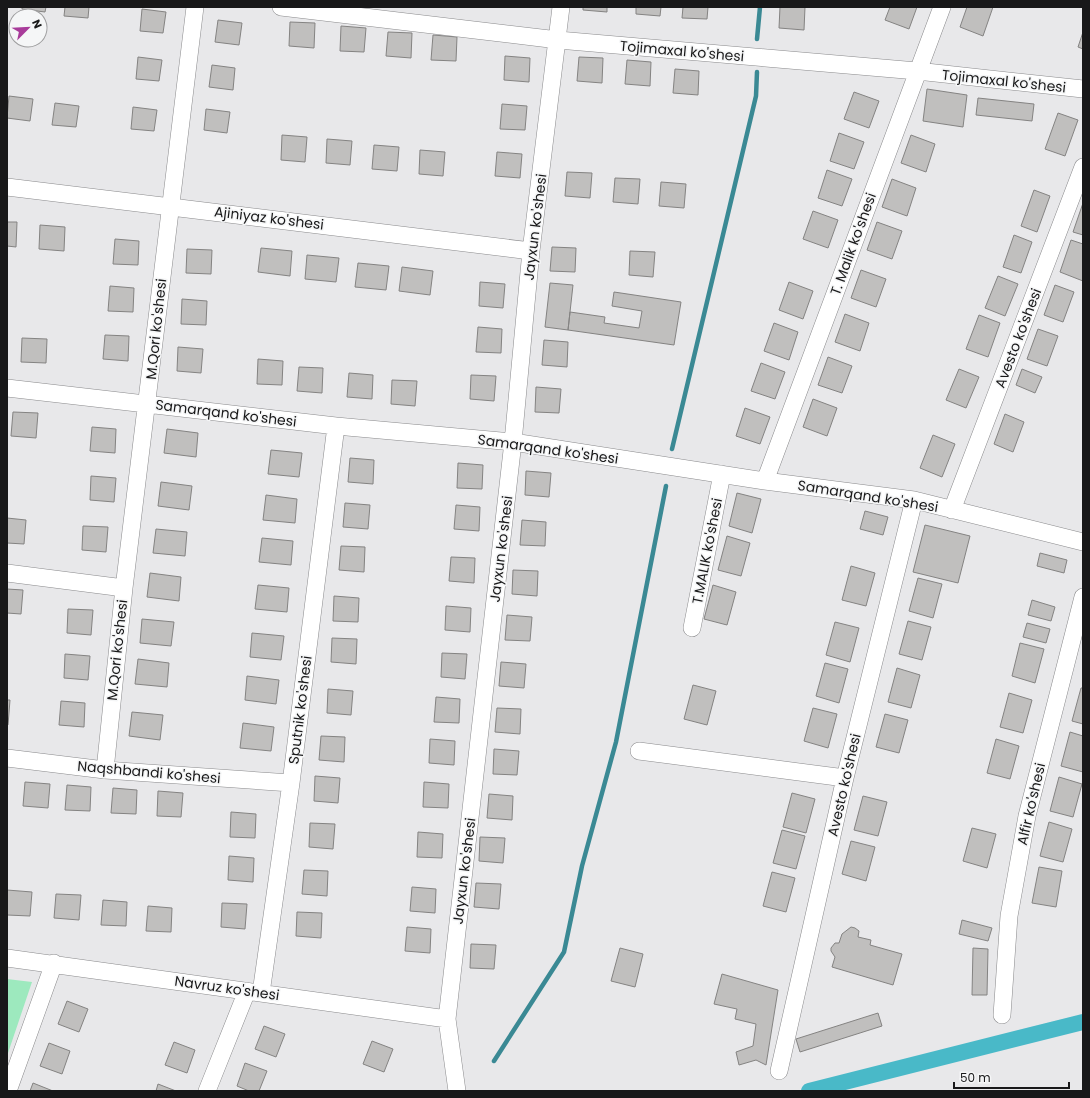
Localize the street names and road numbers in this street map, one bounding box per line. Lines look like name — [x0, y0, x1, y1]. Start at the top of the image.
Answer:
street label: Tojimaxal ko'shesi — [619, 36, 745, 66]
street label: Tojimaxal ko'shesi — [941, 65, 1067, 97]
street label: Jayxun ko'shesi — [519, 173, 551, 281]
street label: T. Malik ko'shesi — [825, 190, 881, 298]
street label: Ajiniyaz ko'shesi — [213, 201, 325, 235]
street label: M.Qori ko'shesi — [141, 277, 171, 381]
street label: Avesto ko'shesi — [990, 285, 1046, 391]
street label: Samarqand ko'shesi — [154, 394, 298, 432]
street label: Samarqand ko'shesi — [476, 429, 620, 469]
street label: Samarqand ko'shesi — [796, 475, 940, 517]
street label: Jayxun ko'shesi — [485, 495, 517, 603]
street label: T.MALIK ko'shesi — [687, 496, 727, 606]
street label: M.Qori ko'shesi — [102, 598, 132, 702]
street label: Sputnik ko'shesi — [283, 655, 317, 765]
street label: Avesto ko'shesi — [822, 732, 866, 838]
street label: Naqshbandi ko'shesi — [77, 756, 221, 788]
street label: Alfir ko'shesi — [1012, 761, 1050, 847]
street label: Jayxun ko'shesi — [448, 817, 480, 925]
street label: Navruz ko'shesi — [173, 971, 281, 1005]

